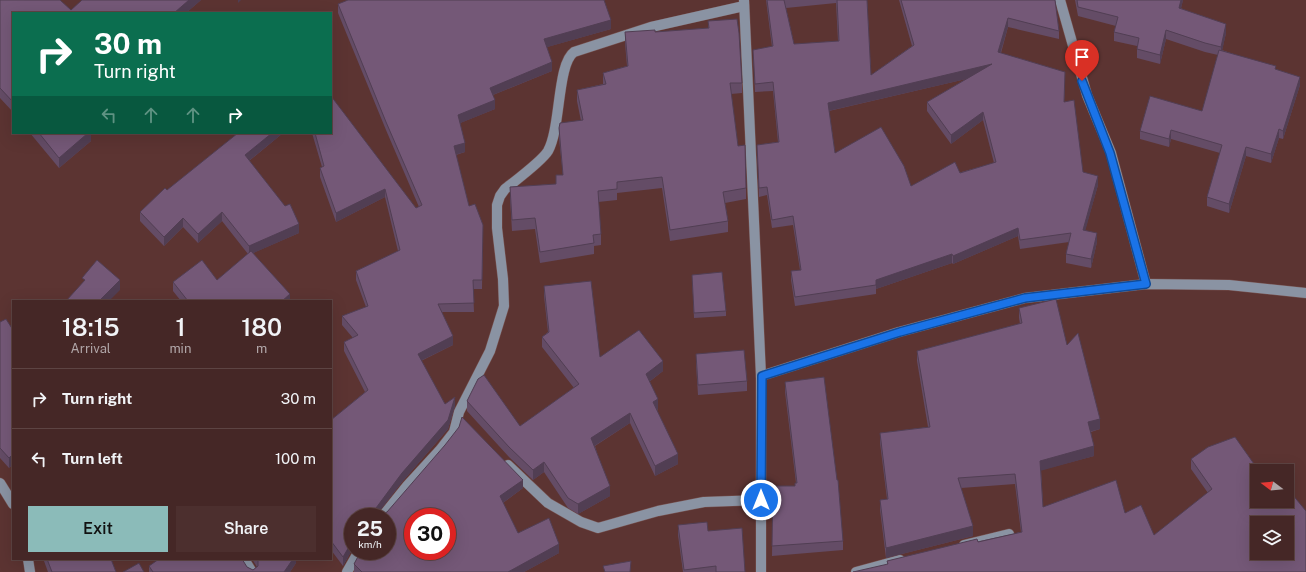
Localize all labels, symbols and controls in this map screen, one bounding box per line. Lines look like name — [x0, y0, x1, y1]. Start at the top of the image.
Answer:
text: 30 m — [94, 27, 162, 60]
icon: right — [28, 28, 80, 80]
pin — [1065, 40, 1099, 81]
icon: arrive — [1071, 46, 1093, 68]
text: Turn right — [94, 61, 176, 82]
icon: left — [98, 104, 120, 126]
icon: ahead — [140, 104, 162, 126]
icon: ahead — [182, 104, 204, 126]
icon: right — [224, 104, 246, 126]
text: 18:15 — [62, 313, 120, 341]
text: 1 — [175, 313, 185, 341]
text: 180 — [241, 313, 282, 341]
text: Arrival — [71, 341, 111, 356]
text: min — [169, 341, 191, 356]
text: m — [256, 341, 267, 356]
icon: right — [28, 388, 50, 410]
text: Turn right — [62, 390, 132, 407]
text: 30 m — [281, 390, 316, 407]
icon: left — [28, 448, 50, 470]
text: Turn left — [62, 450, 123, 467]
text: 100 m — [275, 450, 316, 467]
north arrow — [1250, 464, 1294, 508]
map controls — [1250, 464, 1294, 560]
position arrow — [740, 479, 782, 521]
button: Exit — [28, 506, 168, 552]
button: Share — [176, 506, 316, 552]
speed limit sign: 30 — [404, 508, 456, 560]
button: layers — [1250, 516, 1294, 560]
text: 25 — [357, 517, 383, 541]
text: km/h — [358, 538, 382, 550]

